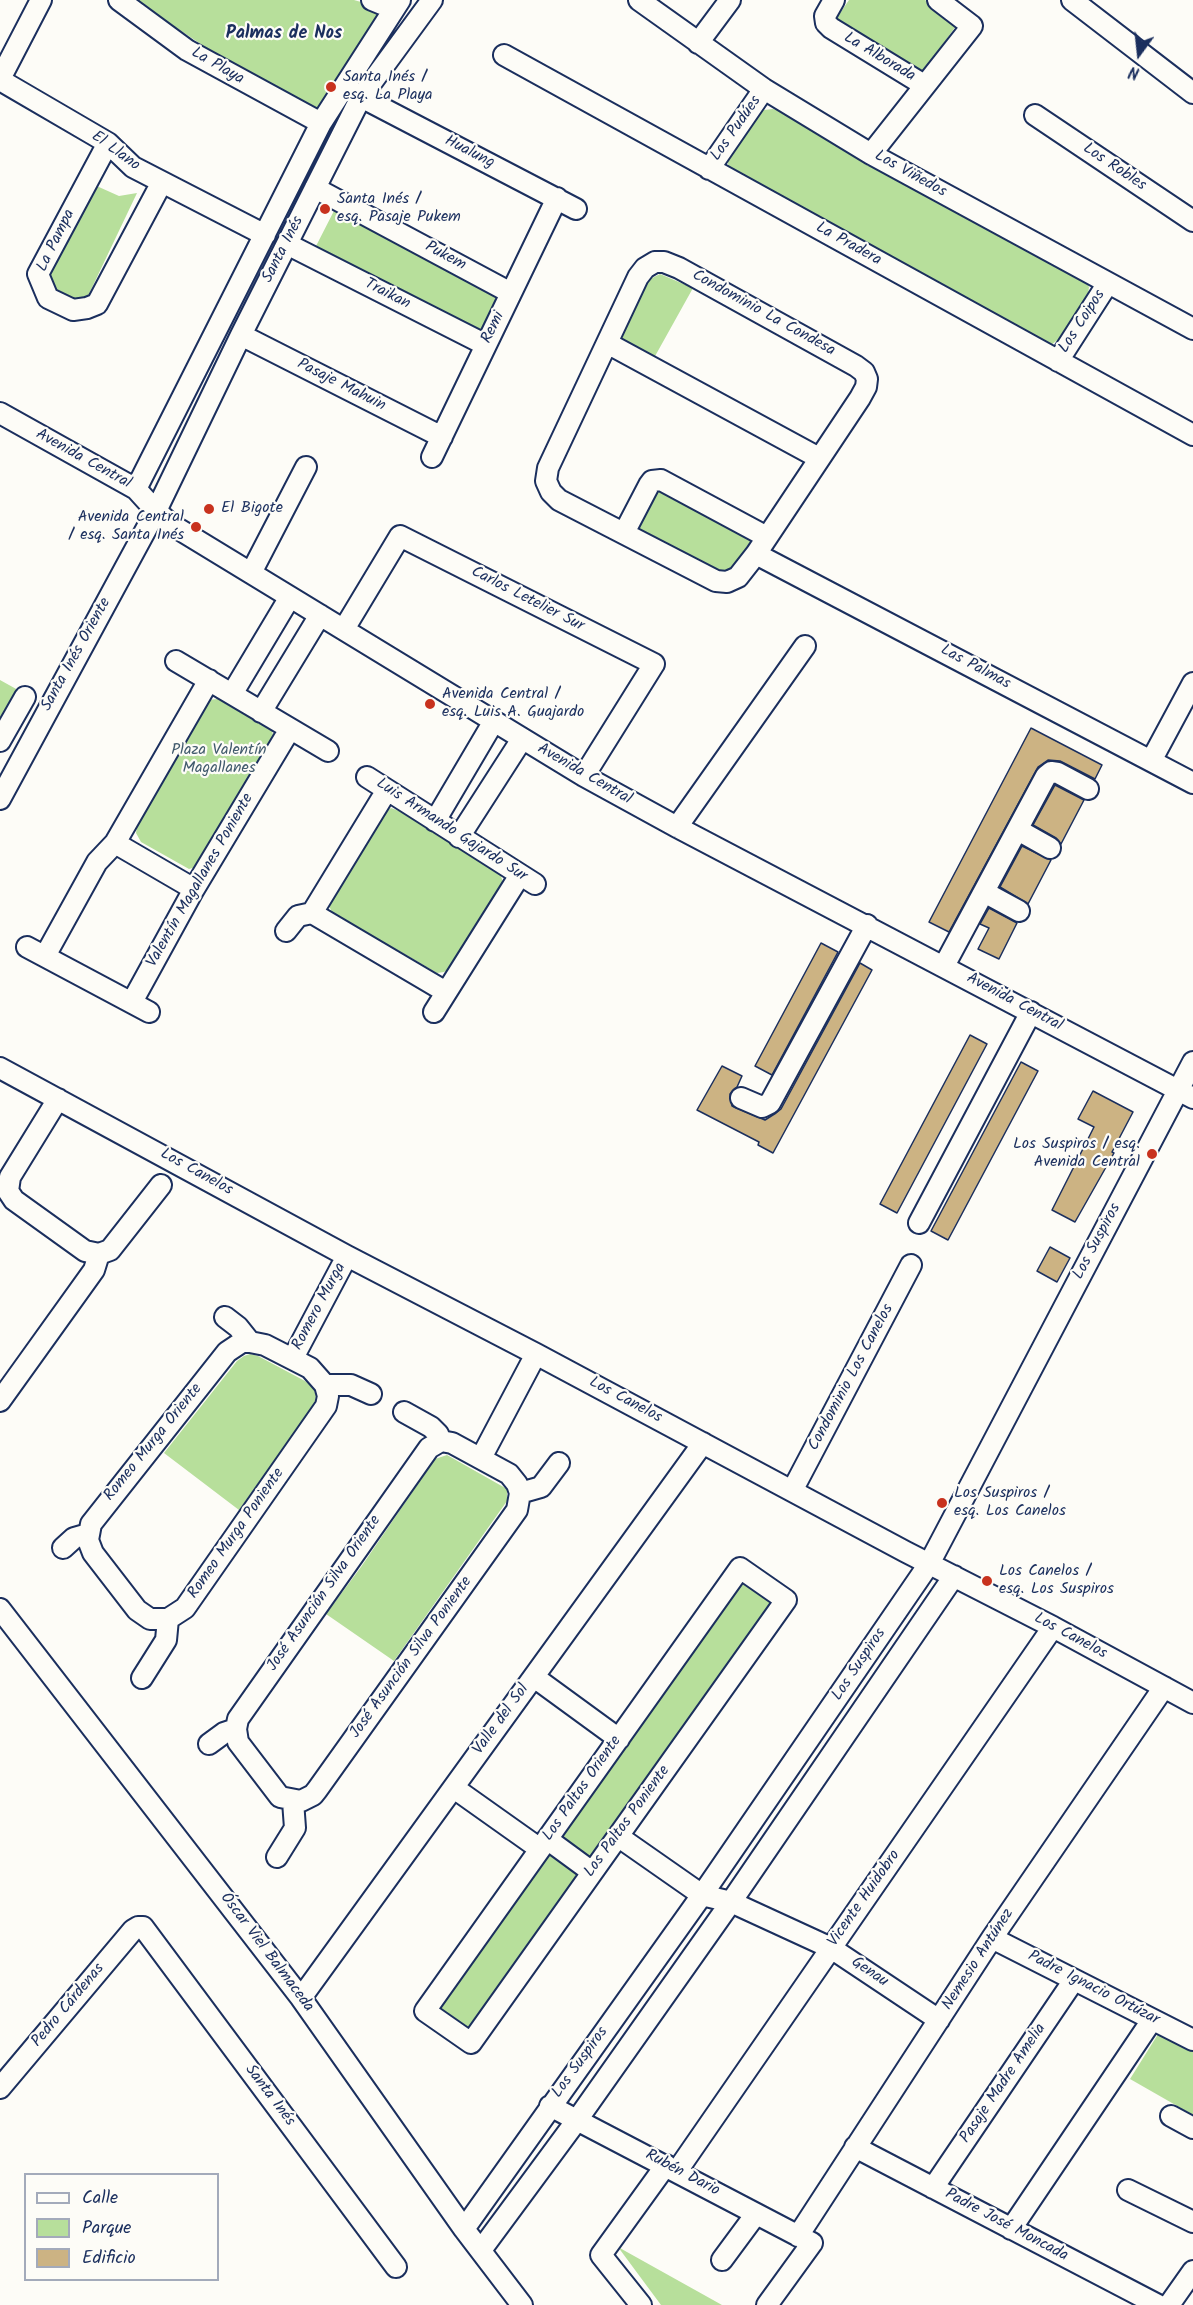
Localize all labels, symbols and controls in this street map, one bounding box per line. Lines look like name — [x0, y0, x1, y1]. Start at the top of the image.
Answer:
district label: Palmas de Nos — [226, 24, 342, 46]
north arrow — [1109, 24, 1169, 84]
street label: La Alborada — [840, 29, 918, 87]
street label: La Playa — [187, 44, 247, 90]
text: N — [1126, 58, 1142, 85]
place label: Santa Inés / esq. La Playa — [343, 68, 433, 106]
marker: Santa Inés / esq. La Playa — [324, 80, 338, 94]
street label: Los Pudúes — [708, 93, 766, 165]
street label: El Llano — [87, 128, 143, 176]
street label: Hualung — [441, 132, 497, 174]
street label: Los Robles — [1079, 140, 1149, 196]
street label: Los Viñedos — [871, 147, 949, 203]
place label: Santa Inés / esq. Pasaje Pukem — [337, 190, 461, 228]
marker: Santa Inés / esq. Pasaje Pukem — [318, 202, 332, 216]
street label: La Pampa — [34, 207, 80, 275]
street label: Santa Inés — [259, 214, 309, 286]
street label: La Pradera — [812, 219, 884, 271]
street label: Pukem — [421, 238, 469, 276]
street label: Condominio La Condesa — [688, 267, 838, 361]
street label: Traikan — [361, 275, 413, 315]
street label: Los Coipos — [1055, 287, 1111, 357]
street label: Remi — [478, 309, 510, 347]
street label: Pasaje Mahuin — [293, 355, 389, 417]
street label: Avenida Central — [32, 426, 134, 494]
place label: El Bigote — [221, 499, 283, 519]
marker: El Bigote — [202, 502, 216, 516]
place label: Avenida Central / esq. Santa Inés — [68, 508, 184, 546]
marker: Avenida Central / esq. Santa Inés — [189, 520, 203, 534]
street label: Carlos Letelier Sur — [467, 563, 587, 637]
street label: Santa Inés Oriente — [38, 595, 116, 715]
street label: Las Palmas — [937, 642, 1013, 694]
place label: Avenida Central / esq. Luis A. Guajardo — [442, 685, 584, 723]
marker: Avenida Central / esq. Luis A. Guajardo — [423, 697, 437, 711]
street label: Avenida Central — [533, 740, 635, 810]
park label: Plaza Valentín Magallanes — [171, 741, 267, 779]
street label: Luis Armando Gajardo Sur — [372, 775, 530, 887]
street label: Valentín Magallanes Poniente — [143, 791, 259, 971]
street label: Avenida Central — [963, 970, 1065, 1036]
place label: Los Suspiros / esq. Avenida Central — [1013, 1135, 1140, 1173]
street label: Los Canelos — [156, 1145, 236, 1201]
marker: Los Suspiros / esq. Avenida Central — [1145, 1147, 1159, 1161]
street label: Los Suspiros — [1070, 1201, 1126, 1283]
street label: Romero Murga — [289, 1260, 351, 1354]
street label: Condominio Los Canelos — [805, 1301, 899, 1455]
street label: Los Canelos — [585, 1374, 665, 1428]
street label: Romeo Murga Oriente — [101, 1380, 207, 1506]
street label: Romeo Murga Poniente — [185, 1465, 289, 1603]
place label: Los Suspiros / esq. Los Canelos — [954, 1484, 1066, 1522]
marker: Los Suspiros / esq. Los Canelos — [935, 1496, 949, 1510]
street label: José Asunción Silva Oriente — [264, 1512, 386, 1676]
place label: Los Canelos / esq. Los Suspiros — [999, 1562, 1114, 1600]
street label: José Asunción Silva Poniente — [347, 1573, 477, 1743]
marker: Los Canelos / esq. Los Suspiros — [980, 1574, 994, 1588]
street label: Los Canelos — [1030, 1610, 1110, 1664]
street label: Los Suspiros — [829, 1625, 891, 1705]
street label: Valle del Sol — [470, 1681, 534, 1759]
street label: Los Paltos Oriente — [540, 1733, 626, 1845]
street label: Los Paltos Poniente — [581, 1762, 675, 1882]
street label: Vicente Huidobro — [825, 1847, 905, 1951]
street label: Óscar Viel Balmaceda — [215, 1890, 317, 2016]
street label: Nemesio Antúnez — [939, 1906, 1019, 2014]
street label: Padre Ignacio Ortúzar — [1024, 1948, 1162, 2030]
street label: Genau — [847, 1954, 891, 1992]
street label: Pedro Cárdenas — [28, 1960, 110, 2052]
street label: Pasaje Madre Amelia — [957, 2021, 1051, 2147]
street label: Los Suspiros — [549, 2024, 613, 2102]
street label: Santa Inés — [240, 2061, 298, 2131]
street label: Rubén Dario — [641, 2146, 723, 2202]
legend — [24, 2173, 219, 2281]
text: Calle — [82, 2184, 118, 2213]
street label: Padre José Moncada — [941, 2185, 1071, 2267]
text: Parque — [82, 2214, 131, 2243]
text: Edificio — [82, 2244, 136, 2273]

